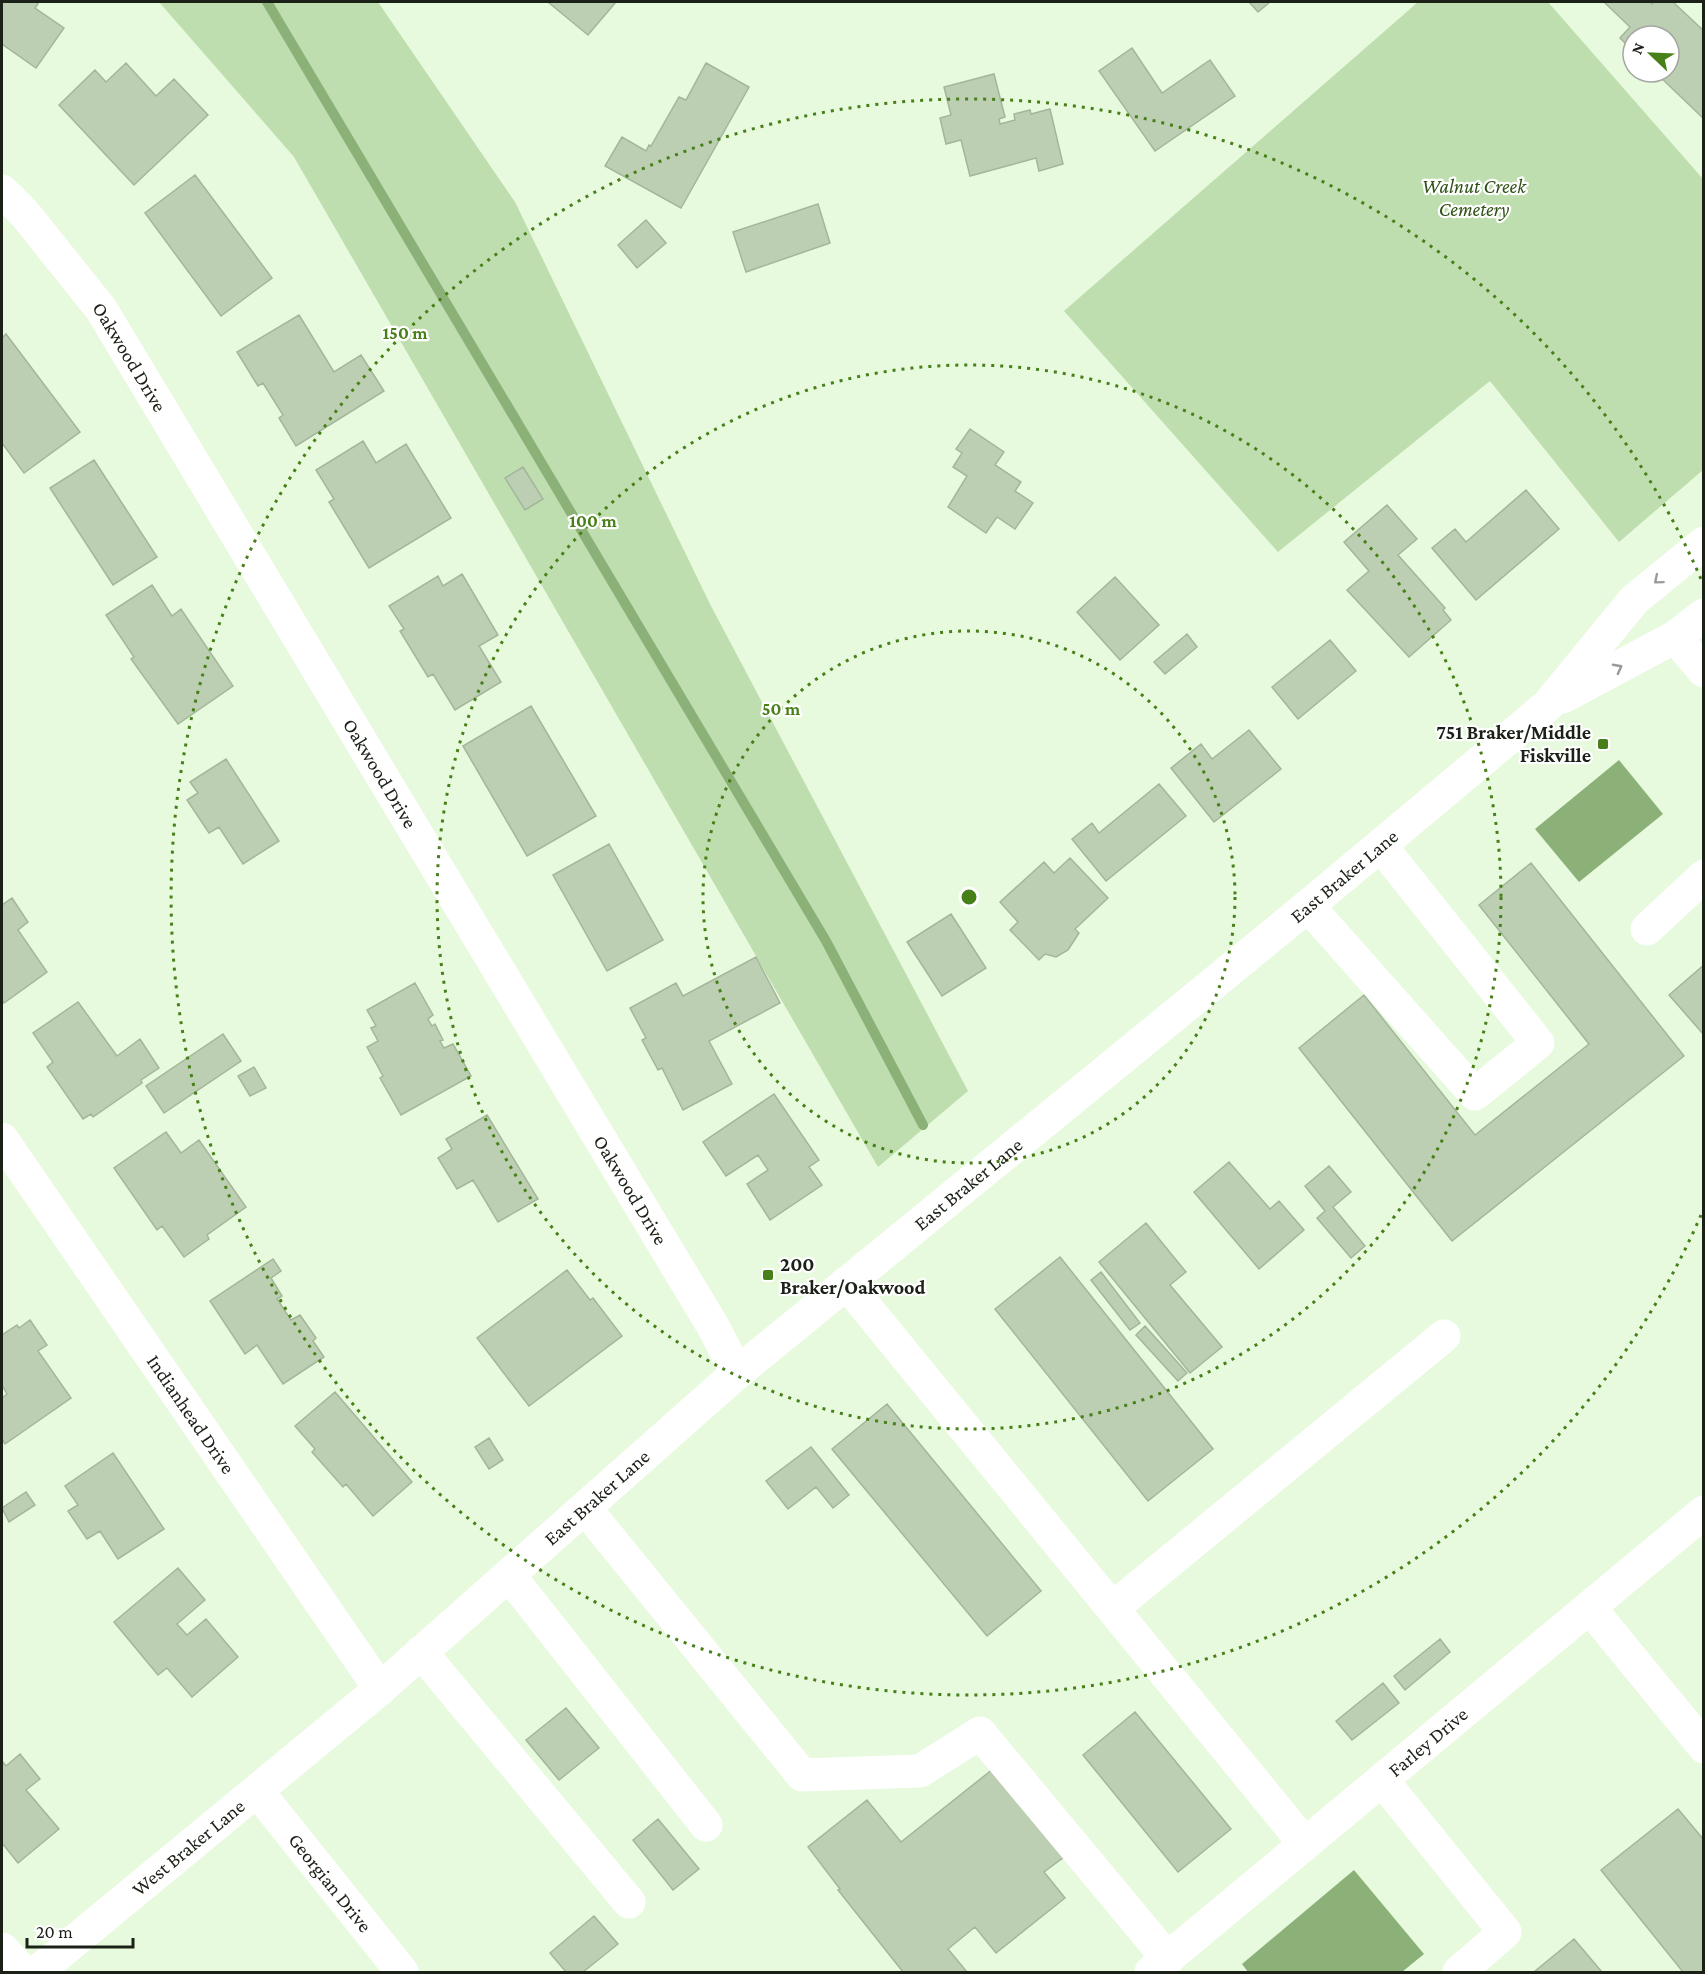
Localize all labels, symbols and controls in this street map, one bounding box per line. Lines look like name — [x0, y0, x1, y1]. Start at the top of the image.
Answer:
north arrow — [1621, 24, 1681, 84]
text: N — [1628, 40, 1648, 57]
park label: Walnut Creek Cemetery — [1422, 175, 1527, 221]
street label: Oakwood Drive — [88, 298, 171, 416]
text: 150 m — [382, 323, 428, 343]
text: 100 m — [569, 511, 617, 531]
one-way arrow — [1654, 573, 1665, 584]
one-way arrow — [1612, 664, 1623, 675]
text: 50 m — [762, 699, 801, 719]
street label: Oakwood Drive — [339, 714, 422, 832]
place label: 751 Braker/Middle Fiskville — [1436, 721, 1591, 766]
marker: 751 Braker/Middle Fiskville — [1596, 737, 1610, 751]
street label: East Braker Lane — [1286, 825, 1402, 927]
centre of rings — [959, 887, 979, 907]
street label: Oakwood Drive — [589, 1131, 672, 1249]
street label: East Braker Lane — [910, 1133, 1027, 1235]
place label: 200 Braker/Oakwood — [780, 1253, 925, 1298]
marker: 200 Braker/Oakwood — [761, 1268, 775, 1282]
street label: Indianhead Drive — [143, 1351, 240, 1478]
street label: East Braker Lane — [539, 1445, 654, 1550]
street label: Farley Drive — [1384, 1702, 1472, 1781]
street label: West Braker Lane — [127, 1794, 249, 1900]
street label: Georgian Drive — [284, 1829, 377, 1937]
scale bar — [27, 1911, 134, 1949]
text: 20 m — [36, 1922, 73, 1942]

